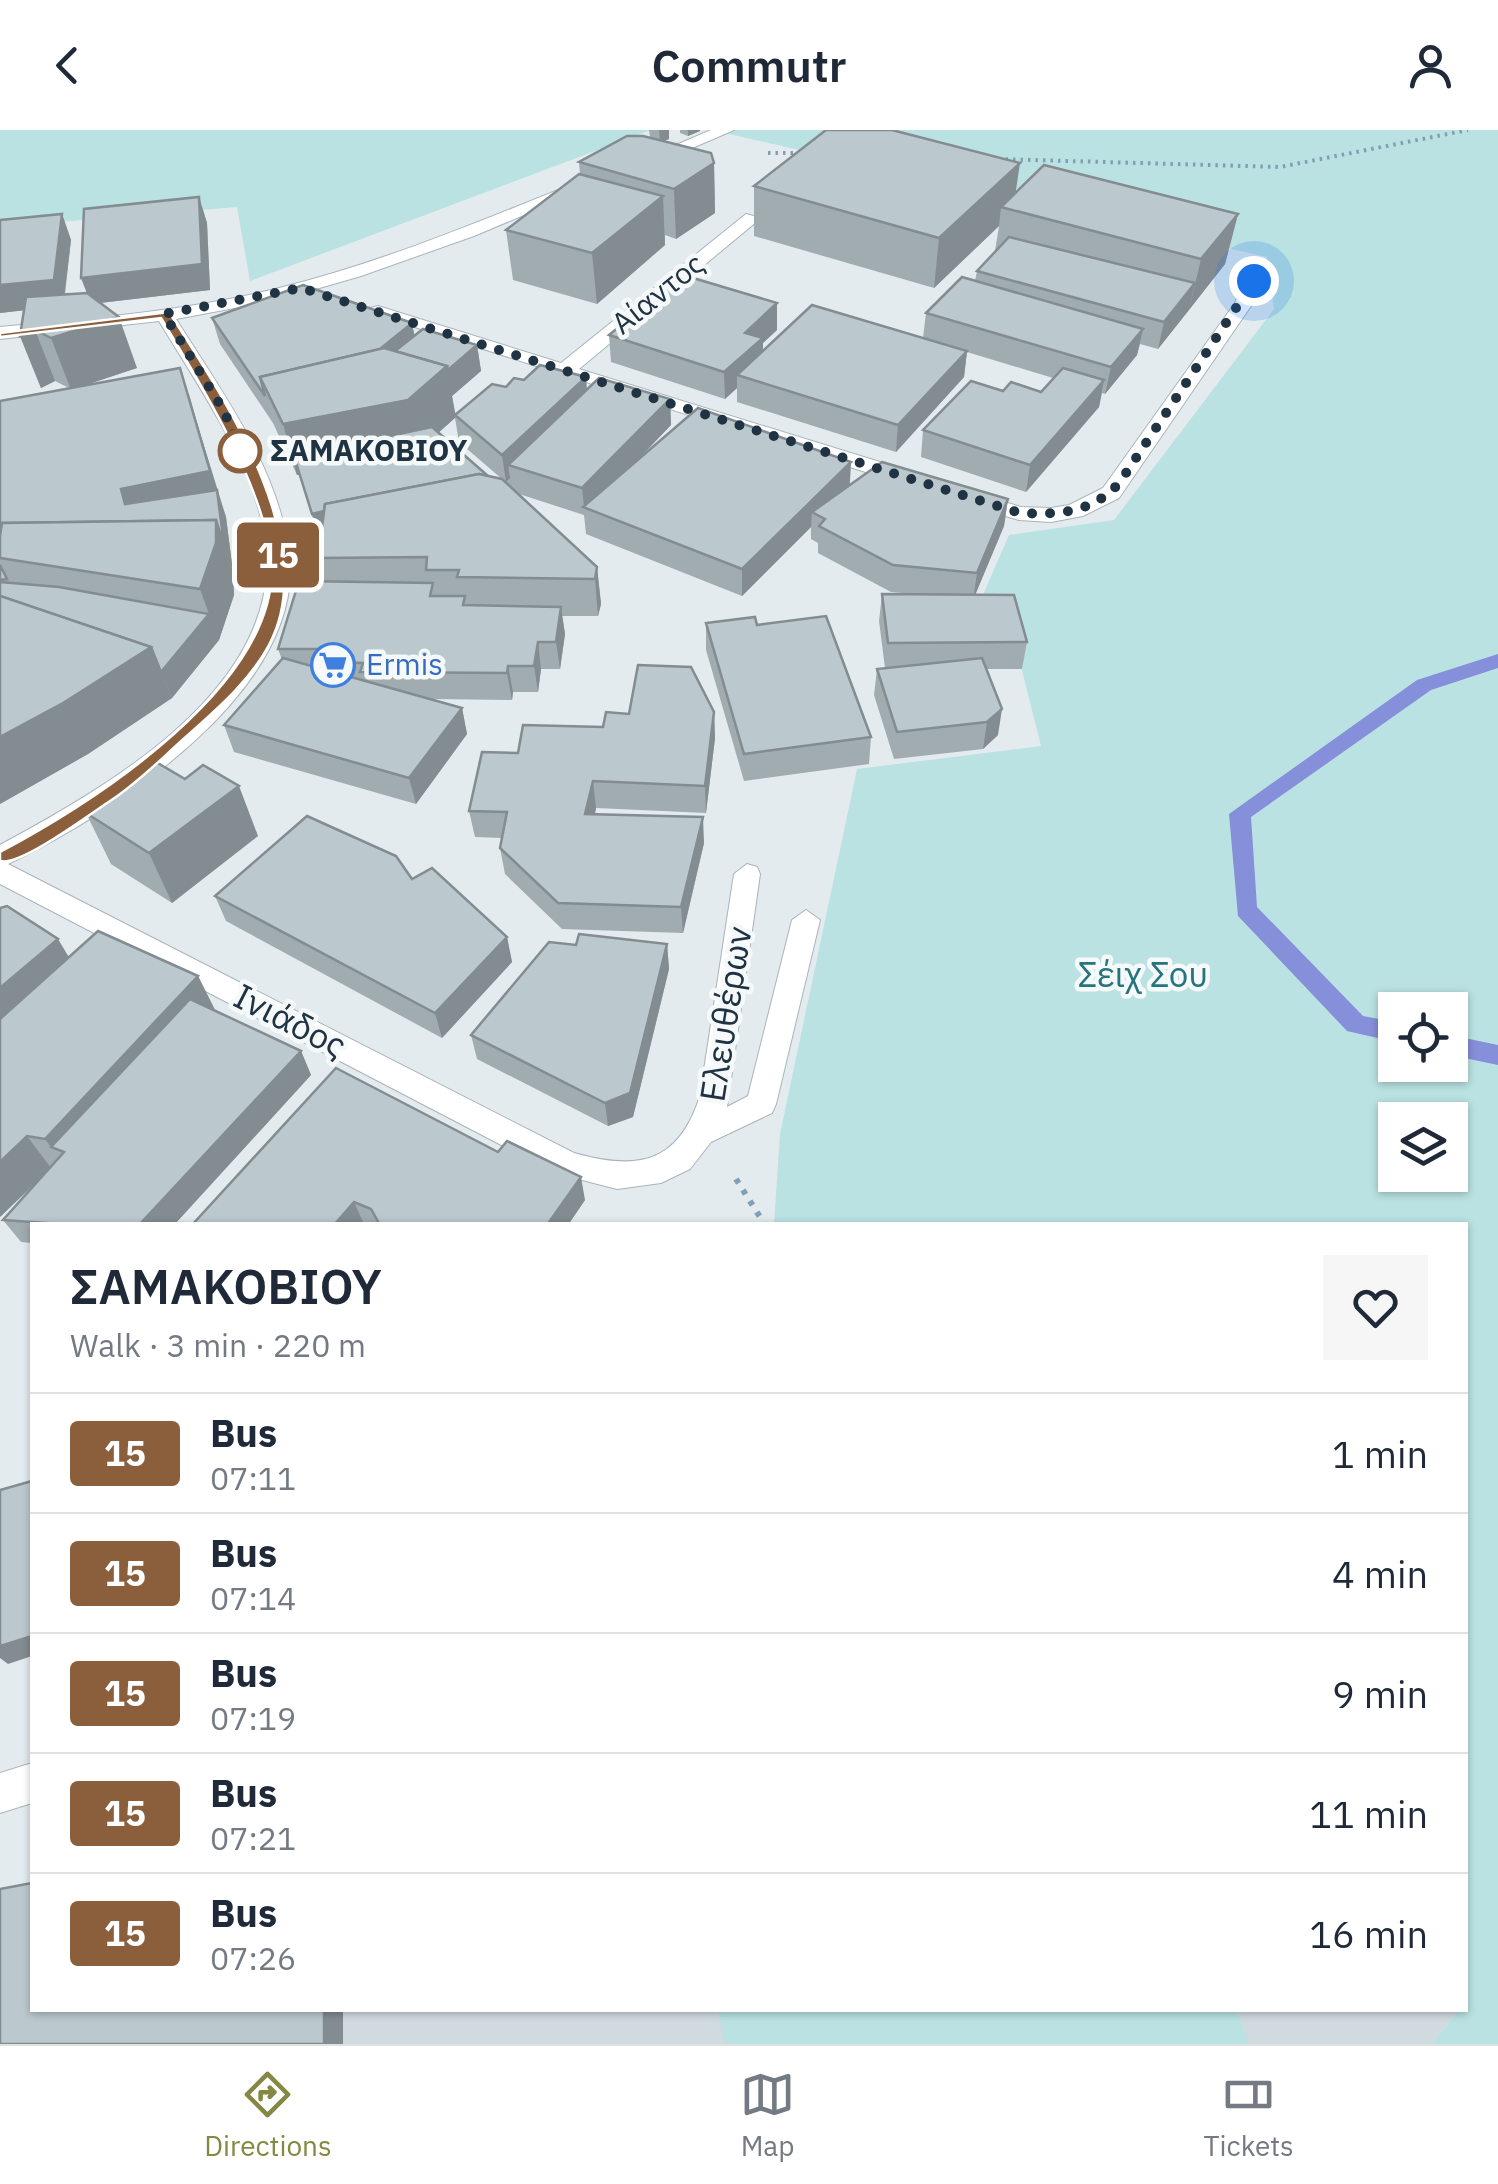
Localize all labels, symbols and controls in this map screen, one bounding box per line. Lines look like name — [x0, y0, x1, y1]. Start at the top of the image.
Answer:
text: Commutr — [651, 36, 847, 94]
icon: back — [40, 38, 95, 93]
icon: person — [1403, 38, 1458, 93]
street label: Αίαντος — [603, 244, 711, 342]
your location — [1229, 256, 1279, 306]
marker: ΣΑΜΑΚΟΒΙΟΥ — [219, 430, 261, 472]
place label: ΣΑΜΑΚΟΒΙΟΥ — [270, 430, 468, 469]
line badge: 15 — [233, 522, 323, 588]
text: 15 — [257, 532, 299, 578]
supermarket icon: Ermis — [310, 642, 356, 688]
place label: Ermis — [366, 644, 443, 683]
street label: Ελευθέρων — [688, 923, 762, 1105]
park label: Σέιχ Σου — [1078, 951, 1208, 997]
street label: Ινιάδος — [227, 972, 354, 1068]
map controls — [1378, 992, 1468, 1192]
button: locate — [1378, 992, 1468, 1082]
button: layers — [1378, 1102, 1468, 1192]
text: ΣΑΜΑΚΟΒΙΟΥ — [70, 1255, 382, 1317]
button: heart — [1323, 1255, 1428, 1360]
text: Walk · 3 min · 220 m — [70, 1324, 366, 1366]
text: Bus — [210, 1408, 277, 1457]
text: 1 min — [1332, 1429, 1428, 1478]
text: 15 — [104, 1430, 146, 1476]
text: 07:11 — [210, 1457, 296, 1499]
text: Bus — [210, 1528, 277, 1577]
text: 4 min — [1332, 1549, 1428, 1598]
text: 15 — [104, 1550, 146, 1596]
text: 07:14 — [210, 1577, 296, 1619]
text: Bus — [210, 1648, 277, 1697]
text: 9 min — [1332, 1669, 1428, 1718]
text: 15 — [104, 1670, 146, 1716]
text: 07:19 — [210, 1697, 296, 1739]
text: Bus — [210, 1768, 277, 1817]
text: 11 min — [1309, 1789, 1428, 1838]
text: 15 — [104, 1790, 146, 1836]
text: 07:21 — [210, 1817, 296, 1859]
text: Bus — [210, 1888, 277, 1937]
text: 16 min — [1309, 1909, 1428, 1958]
text: 15 — [104, 1910, 146, 1956]
text: 07:26 — [210, 1937, 296, 1979]
tab: Directions — [204, 2067, 332, 2164]
tab: Map — [740, 2067, 795, 2164]
tab: Tickets — [1204, 2067, 1294, 2164]

